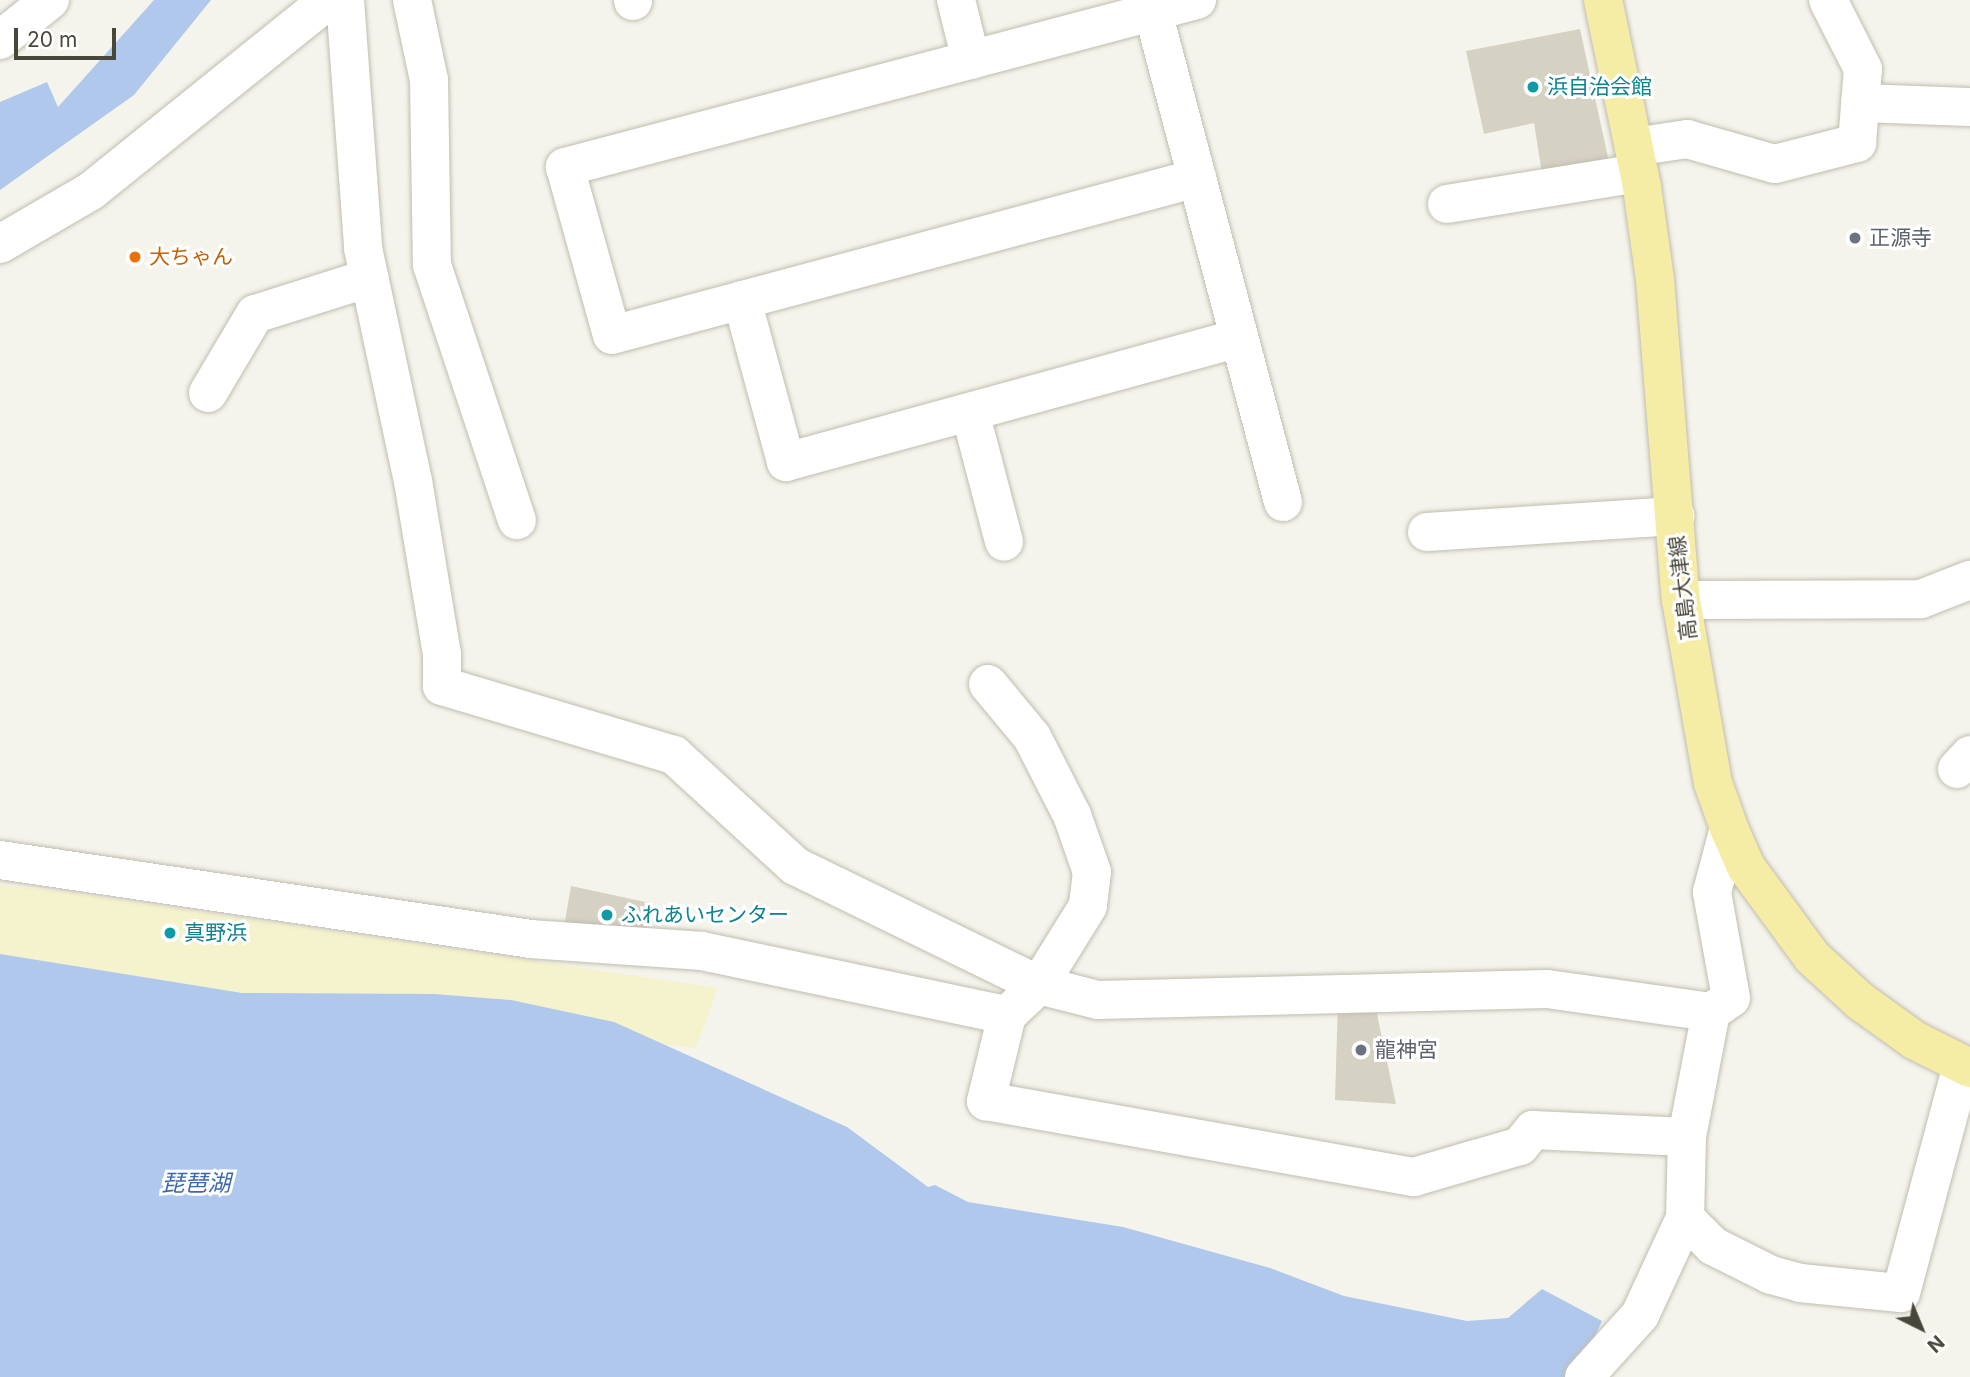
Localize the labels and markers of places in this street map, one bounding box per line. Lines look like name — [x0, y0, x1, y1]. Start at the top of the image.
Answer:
place label: 浜自治会館 — [1547, 74, 1652, 100]
marker: 浜自治会館 — [1525, 79, 1541, 95]
place label: 正源寺 — [1869, 225, 1932, 251]
marker: 正源寺 — [1847, 230, 1863, 246]
place label: 大ちゃん — [149, 244, 233, 270]
marker: 大ちゃん — [127, 249, 143, 265]
place label: ふれあいセンター — [621, 902, 789, 928]
marker: ふれあいセンター — [599, 907, 615, 923]
place label: 真野浜 — [184, 920, 247, 946]
marker: 真野浜 — [162, 925, 178, 941]
place label: 龍神宮 — [1375, 1037, 1438, 1063]
marker: 龍神宮 — [1353, 1042, 1369, 1058]

